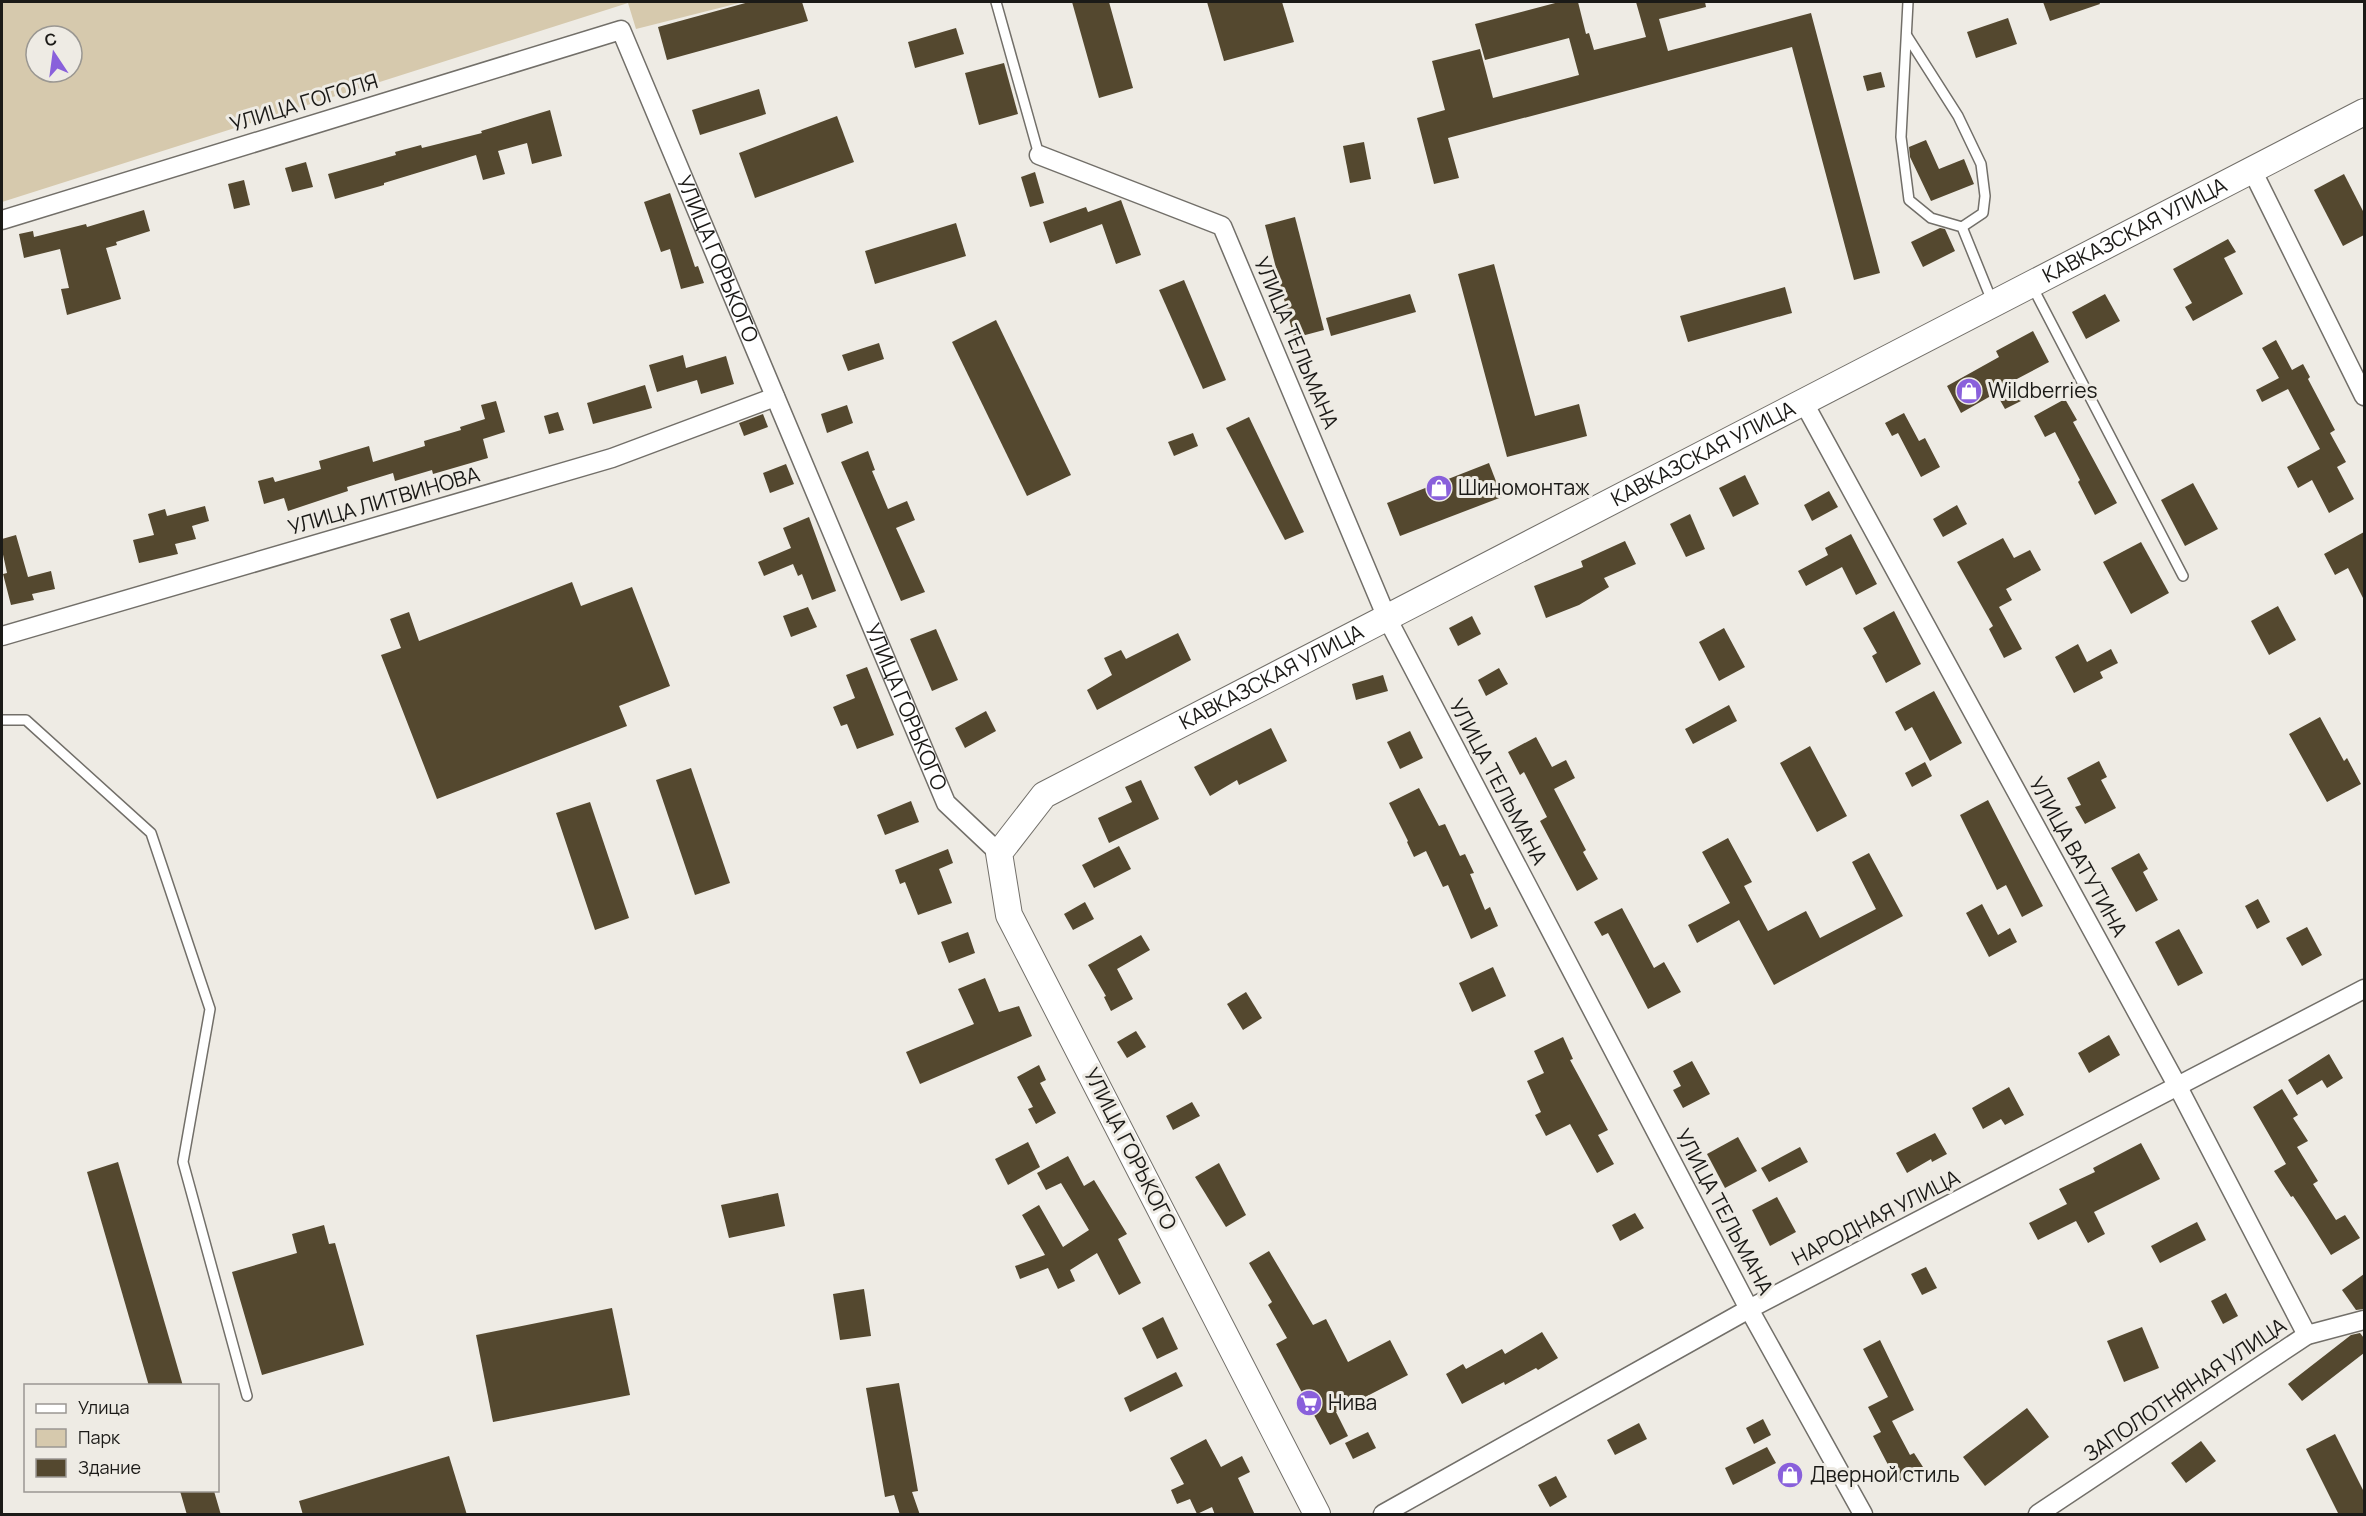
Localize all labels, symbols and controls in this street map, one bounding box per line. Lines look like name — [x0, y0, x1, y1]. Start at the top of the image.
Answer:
north arrow — [24, 24, 84, 84]
text: С — [42, 27, 59, 51]
street label: УЛИЦА ГОГОЛЯ — [226, 66, 381, 138]
street label: КАВКАЗСКАЯ УЛИЦА — [2037, 170, 2231, 289]
street label: УЛИЦА ГОРЬКОГО — [671, 171, 766, 346]
street label: УЛИЦА ТЕЛЬМАНА — [1248, 252, 1346, 433]
shop icon: Wildberries — [1954, 376, 1984, 406]
place label: Wildberries — [1988, 376, 2098, 404]
street label: КАВКАЗСКАЯ УЛИЦА — [1606, 394, 1800, 512]
street label: УЛИЦА ЛИТВИНОВА — [285, 459, 483, 541]
shop icon: Шиномонтаж — [1424, 473, 1454, 503]
place label: Шиномонтаж — [1458, 473, 1590, 501]
street label: КАВКАЗСКАЯ УЛИЦА — [1174, 617, 1368, 736]
street label: УЛИЦА ГОРЬКОГО — [859, 619, 954, 794]
street label: УЛИЦА ТЕЛЬМАНА — [1443, 694, 1554, 869]
street label: УЛИЦА ВАТУТИНА — [2023, 771, 2135, 942]
street label: УЛИЦА ГОРЬКОГО — [1078, 1063, 1184, 1234]
street label: УЛИЦА ТЕЛЬМАНА — [1669, 1124, 1780, 1299]
street label: НАРОДНАЯ УЛИЦА — [1787, 1163, 1964, 1272]
street label: ЗАПОЛОТНЯНАЯ УЛИЦА — [2078, 1311, 2291, 1468]
legend — [24, 1384, 219, 1492]
supermarket icon: Нива — [1294, 1388, 1324, 1418]
place label: Нива — [1328, 1388, 1377, 1416]
text: Улица — [78, 1395, 130, 1419]
text: Парк — [78, 1425, 121, 1449]
text: Здание — [78, 1455, 141, 1479]
shop icon: Дверной стиль — [1775, 1460, 1805, 1490]
place label: Дверной стиль — [1810, 1460, 1960, 1488]

